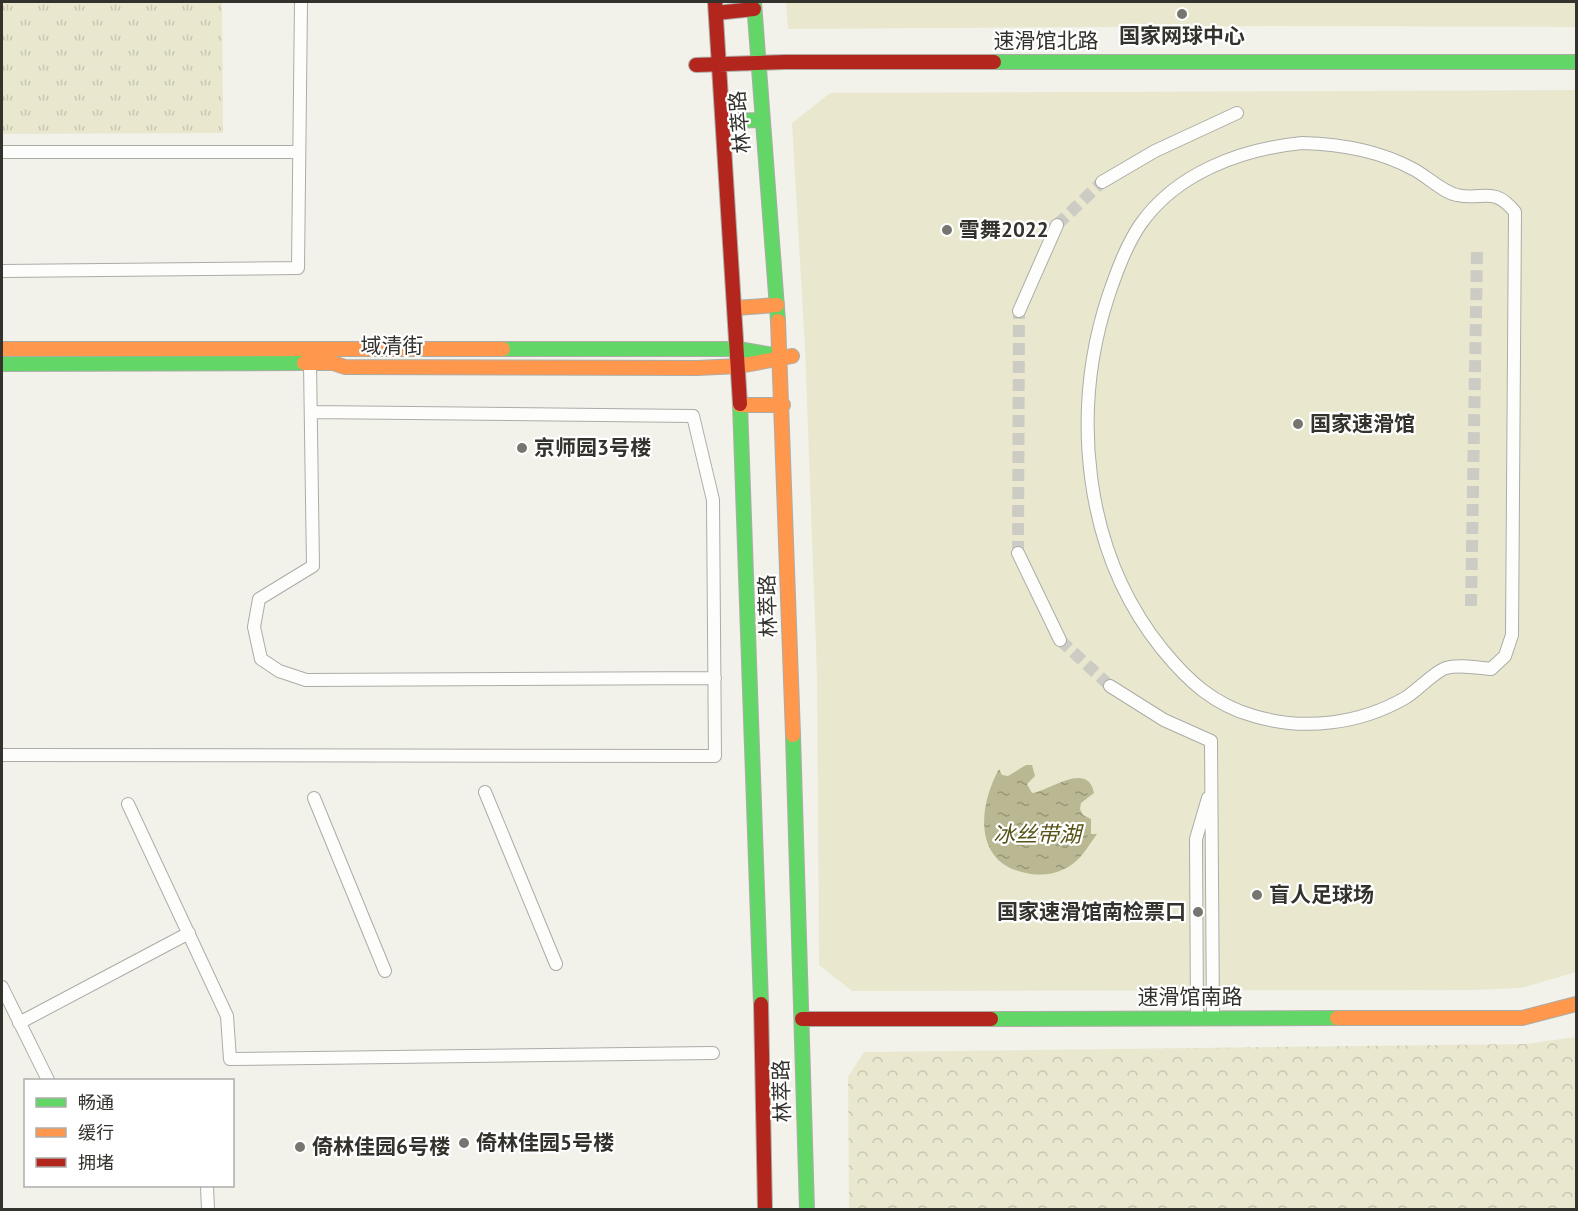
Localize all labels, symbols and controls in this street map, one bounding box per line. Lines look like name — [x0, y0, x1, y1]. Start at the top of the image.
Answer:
marker: 国家网球中心 — [1175, 7, 1189, 21]
place label: 国家网球中心 — [1119, 22, 1245, 49]
street label: 速滑馆北路 — [994, 27, 1099, 54]
street label: 林萃路 — [723, 89, 756, 155]
place label: 雪舞2022 — [959, 216, 1049, 243]
marker: 雪舞2022 — [940, 223, 954, 237]
street label: 域清街 — [361, 332, 424, 359]
place label: 国家速滑馆 — [1310, 410, 1415, 437]
marker: 国家速滑馆 — [1291, 417, 1305, 431]
place label: 京师园3号楼 — [534, 434, 651, 461]
marker: 京师园3号楼 — [515, 441, 529, 455]
street label: 林萃路 — [753, 574, 782, 638]
water label: 冰丝带湖 — [993, 820, 1084, 848]
place label: 盲人足球场 — [1269, 881, 1374, 908]
marker: 盲人足球场 — [1250, 888, 1264, 902]
place label: 国家速滑馆南检票口 — [997, 898, 1186, 925]
marker: 国家速滑馆南检票口 — [1191, 905, 1205, 919]
street label: 速滑馆南路 — [1138, 983, 1243, 1010]
street label: 林萃路 — [767, 1059, 796, 1123]
legend — [24, 1079, 234, 1187]
text: 畅通 — [78, 1091, 114, 1114]
text: 缓行 — [78, 1121, 114, 1144]
place label: 倚林佳园5号楼 — [476, 1129, 614, 1156]
place label: 倚林佳园6号楼 — [312, 1133, 450, 1160]
marker: 倚林佳园5号楼 — [457, 1136, 471, 1150]
marker: 倚林佳园6号楼 — [293, 1140, 307, 1154]
text: 拥堵 — [78, 1151, 114, 1174]

